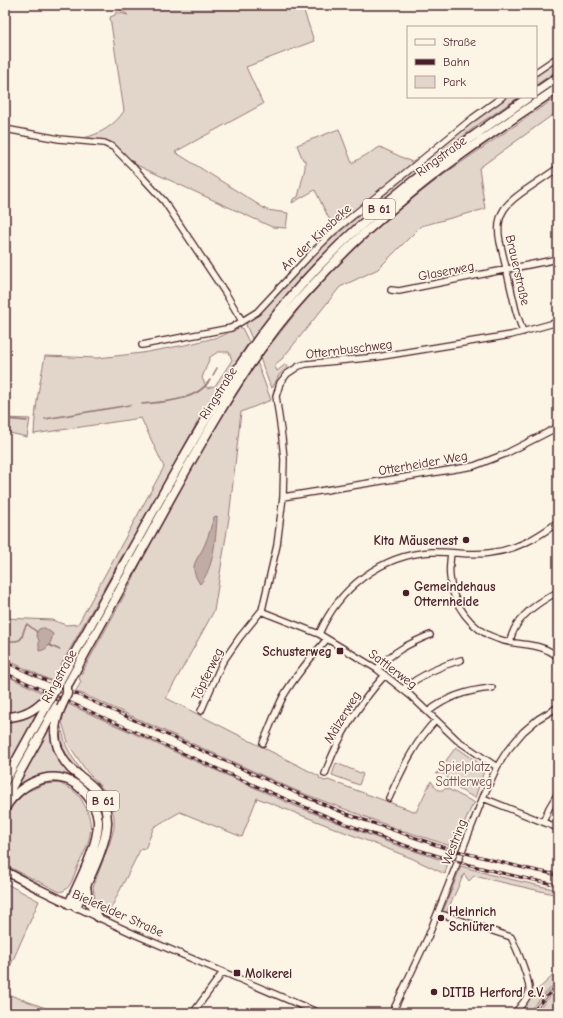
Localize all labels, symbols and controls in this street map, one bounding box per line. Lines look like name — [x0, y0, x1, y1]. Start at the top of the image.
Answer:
legend — [407, 26, 537, 98]
text: Straße — [443, 35, 476, 49]
text: Bahn — [443, 55, 470, 69]
text: Park — [443, 75, 466, 89]
street label: Ringstraße — [413, 132, 470, 179]
road number: B 61 — [363, 199, 395, 219]
street label: An der Kinsbeke — [278, 200, 355, 273]
street label: Brauerstraße — [503, 233, 534, 307]
street label: Glaserweg — [417, 258, 475, 284]
street label: Otternbuschweg — [305, 336, 393, 362]
street label: Ringstraße — [196, 364, 240, 422]
street label: Otterheider Weg — [377, 448, 469, 478]
place label: Kita Mäusenest — [373, 533, 459, 548]
marker: Kita Mäusenest — [461, 535, 471, 545]
place label: Gemeindehaus Otternheide — [414, 579, 496, 609]
marker: Gemeindehaus Otternheide — [401, 588, 411, 598]
place label: Schusterweg — [263, 644, 332, 659]
street label: Töpferweg — [188, 645, 226, 703]
street label: Ringstraße — [38, 646, 80, 705]
marker: Schusterweg — [335, 646, 345, 656]
street label: Sattlerweg — [366, 646, 420, 692]
street label: Mälzerweg — [321, 688, 363, 746]
park label: Spielplatz Sattlerweg — [436, 759, 492, 789]
road number: B 61 — [87, 791, 119, 811]
street label: Westring — [438, 817, 470, 867]
street label: Bielefelder Straße — [70, 886, 166, 940]
place label: Heinrich Schlüter — [449, 904, 496, 934]
marker: Heinrich Schlüter — [436, 913, 446, 923]
place label: Molkerei — [245, 966, 292, 981]
marker: Molkerei — [232, 968, 242, 978]
place label: DITIB Herford e.V. — [442, 985, 544, 1000]
marker: DITIB Herford e.V. — [429, 987, 439, 997]

